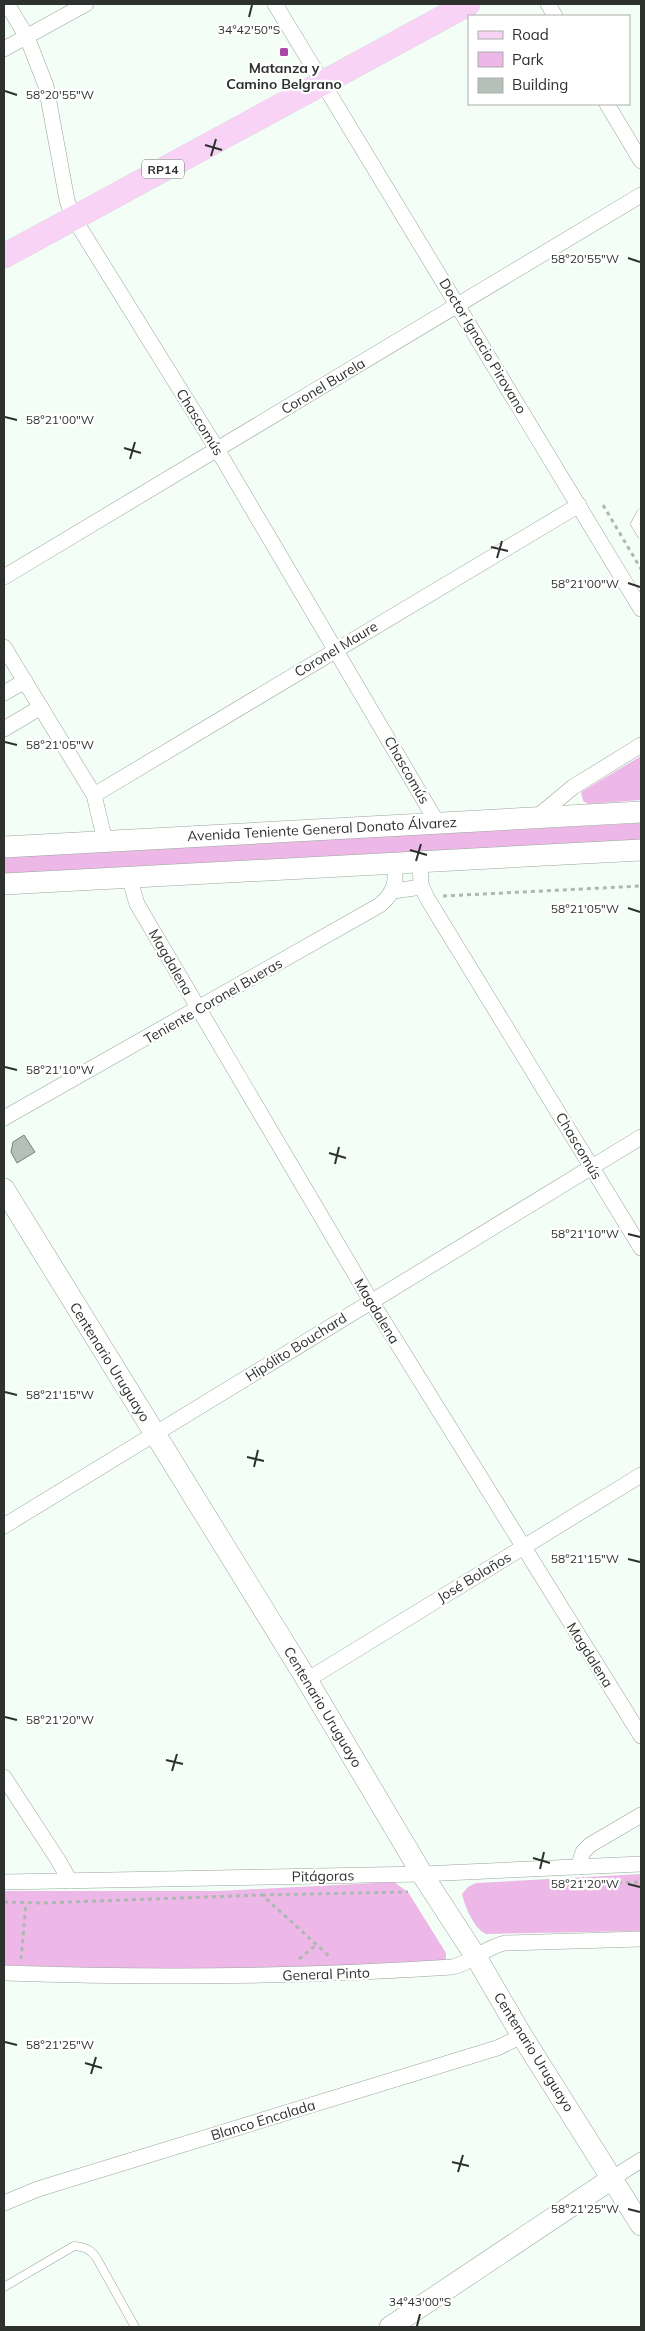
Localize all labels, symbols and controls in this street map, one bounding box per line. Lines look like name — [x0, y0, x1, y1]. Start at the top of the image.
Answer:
legend — [468, 15, 630, 105]
text: 34°42'50"S — [218, 22, 280, 37]
text: Road — [512, 25, 549, 44]
marker: Matanza y Camino Belgrano — [278, 46, 290, 58]
text: Park — [512, 50, 544, 69]
place label: Matanza y Camino Belgrano — [226, 59, 342, 93]
text: Building — [512, 75, 568, 94]
text: 58°20'55"W — [26, 87, 94, 102]
road number: RP14 — [142, 160, 184, 178]
text: 58°20'55"W — [551, 251, 619, 266]
street label: Doctor Ignacio Pirovano — [435, 275, 531, 417]
street label: Coronel Burela — [278, 354, 368, 418]
street label: Chascomús — [172, 385, 228, 459]
text: 58°21'00"W — [26, 412, 94, 427]
text: 58°21'00"W — [551, 576, 619, 591]
street label: Coronel Maure — [291, 617, 381, 681]
street label: Chascomús — [380, 733, 434, 807]
text: 58°21'05"W — [26, 737, 94, 752]
street label: Avenida Teniente General Donato Álvarez — [187, 813, 457, 845]
text: 58°21'05"W — [551, 901, 619, 916]
street label: Magdalena — [145, 926, 197, 998]
street label: Teniente Coronel Bueras — [141, 954, 285, 1048]
text: 58°21'10"W — [26, 1062, 94, 1077]
street label: Chascomús — [552, 1109, 606, 1183]
text: 58°21'10"W — [551, 1226, 619, 1241]
street label: Magdalena — [350, 1275, 404, 1347]
street label: Centenario Uruguayo — [66, 1299, 154, 1425]
street label: Hipólito Bouchard — [242, 1309, 350, 1385]
text: 58°21'15"W — [26, 1387, 94, 1402]
street label: José Bolaños — [434, 1548, 514, 1606]
text: 58°21'15"W — [551, 1551, 619, 1566]
street label: Magdalena — [563, 1619, 617, 1691]
street label: Centenario Uruguayo — [280, 1643, 366, 1771]
text: 58°21'20"W — [26, 1712, 94, 1727]
street label: Pitágoras — [292, 1866, 354, 1886]
text: 58°21'20"W — [551, 1876, 619, 1891]
street label: General Pinto — [282, 1963, 370, 1985]
street label: Centenario Uruguayo — [490, 1989, 578, 2115]
text: 58°21'25"W — [26, 2037, 94, 2052]
street label: Blanco Encalada — [209, 2096, 317, 2144]
text: 58°21'25"W — [551, 2201, 619, 2216]
text: 34°43'00"S — [389, 2294, 451, 2309]

